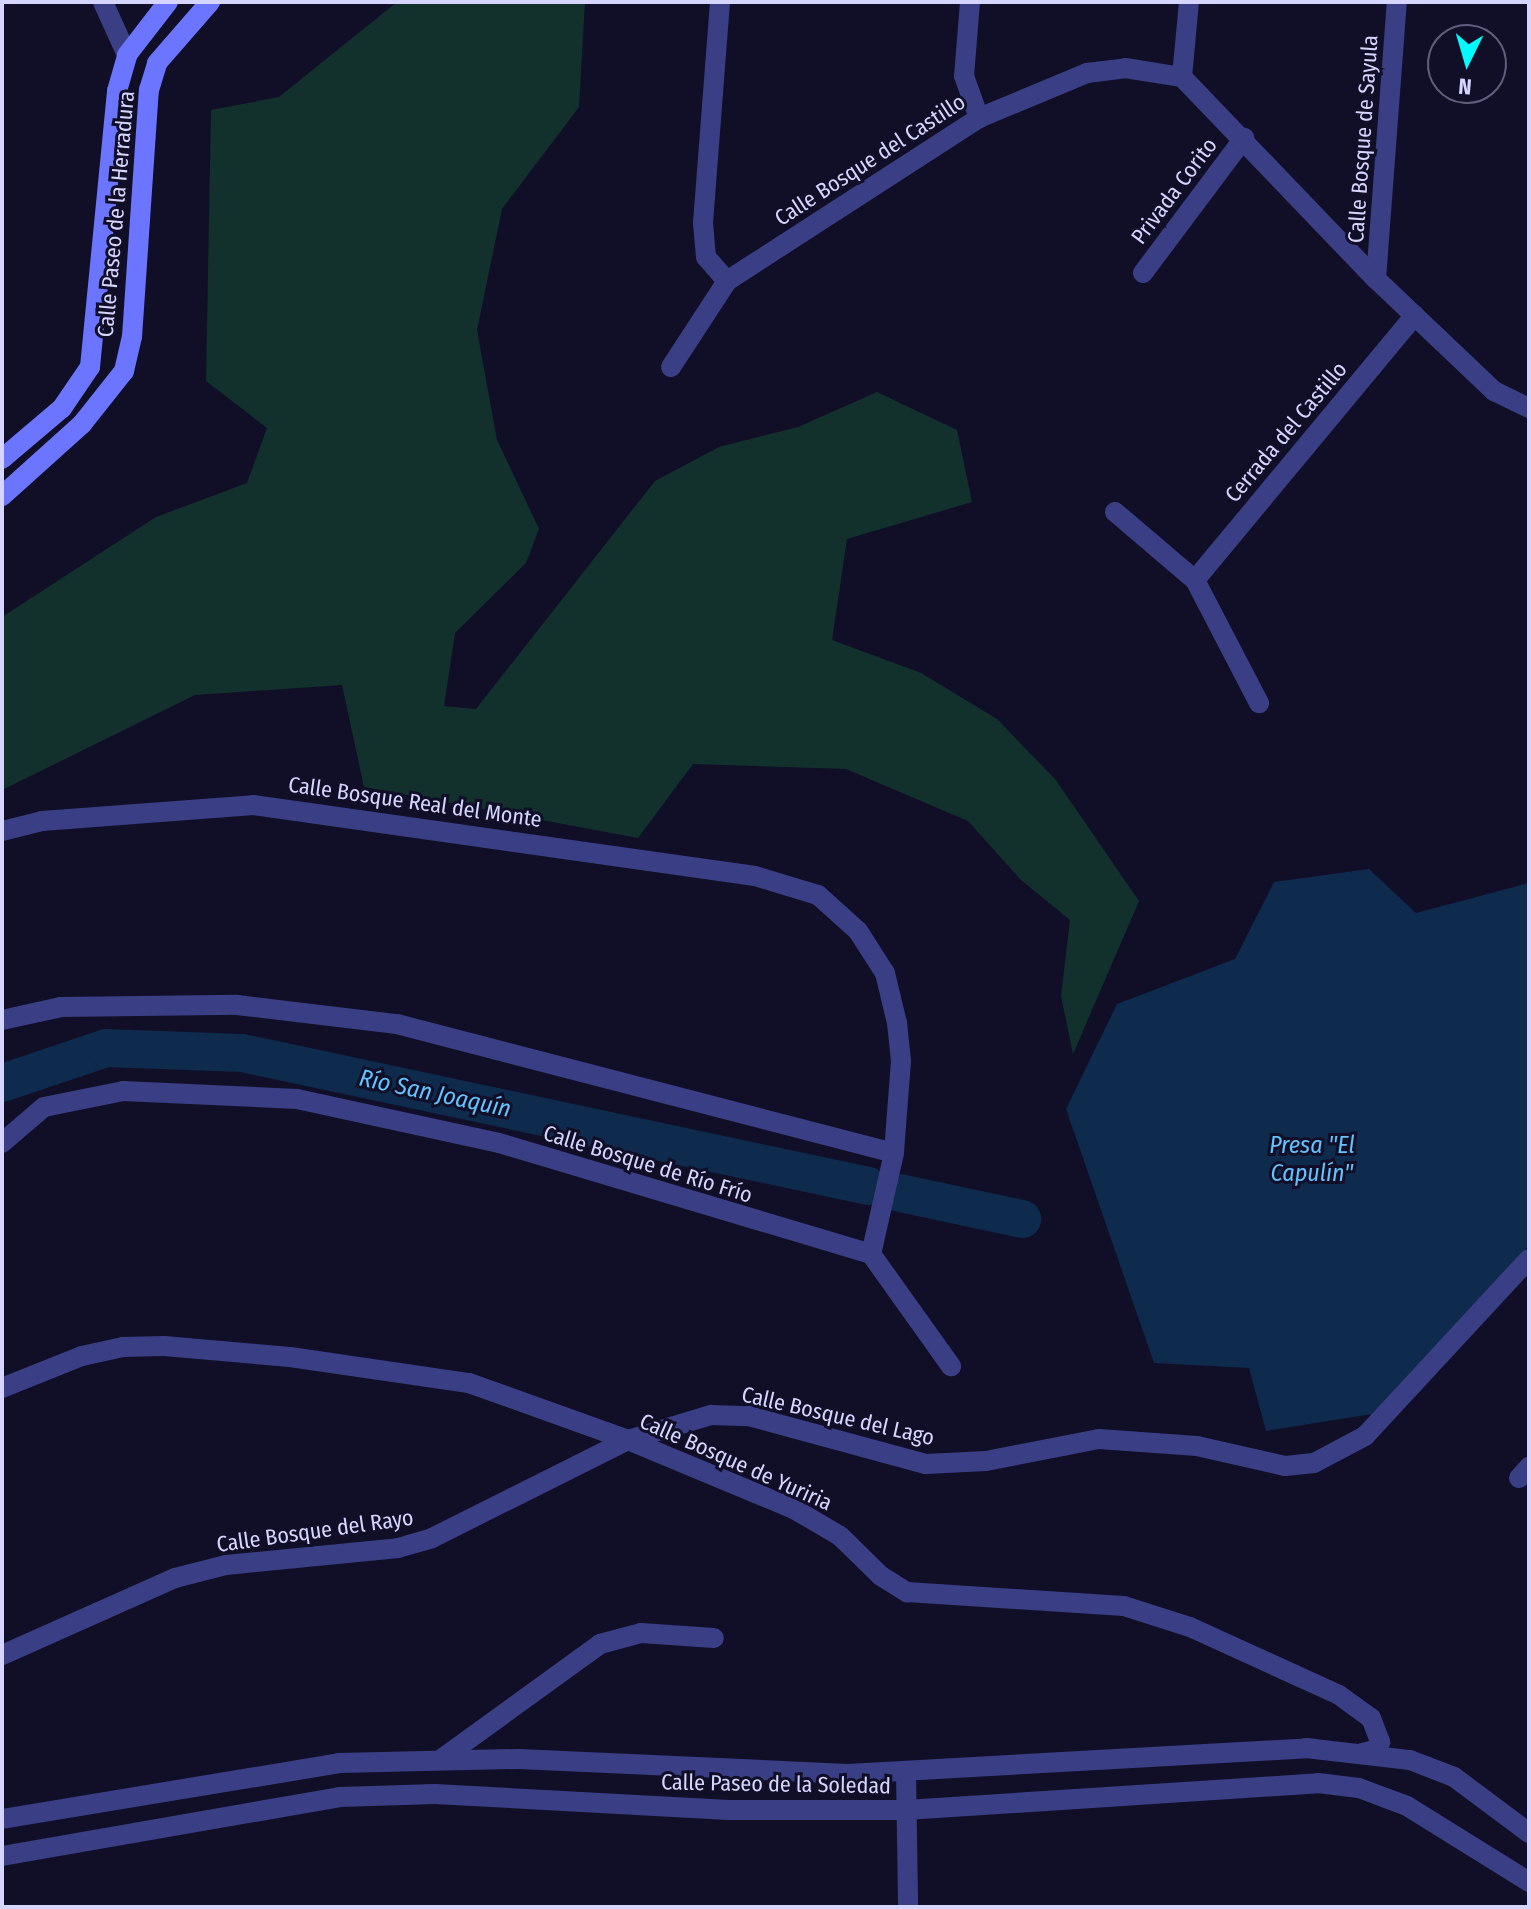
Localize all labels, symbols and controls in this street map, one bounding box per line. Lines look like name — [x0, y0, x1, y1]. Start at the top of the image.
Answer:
north arrow — [1427, 24, 1507, 104]
street label: Calle Bosque de Sayula — [1343, 34, 1383, 244]
text: N — [1457, 72, 1473, 100]
street label: Calle Bosque del Castillo — [770, 89, 970, 231]
street label: Calle Paseo de la Herradura — [92, 90, 140, 338]
street label: Privada Corito — [1125, 133, 1223, 249]
street label: Cerrada del Castillo — [1220, 356, 1352, 508]
street label: Calle Bosque Real del Monte — [287, 771, 543, 833]
water label: Río San Joaquín — [356, 1064, 514, 1124]
street label: Calle Bosque de Río Frío — [540, 1120, 756, 1208]
water label: Presa "El Capulín" — [1269, 1132, 1355, 1188]
street label: Calle Bosque del Lago — [739, 1381, 937, 1451]
street label: Calle Bosque de Yuriria — [636, 1408, 836, 1516]
street label: Calle Bosque del Rayo — [215, 1504, 415, 1558]
street label: Calle Paseo de la Soledad — [661, 1769, 891, 1799]

